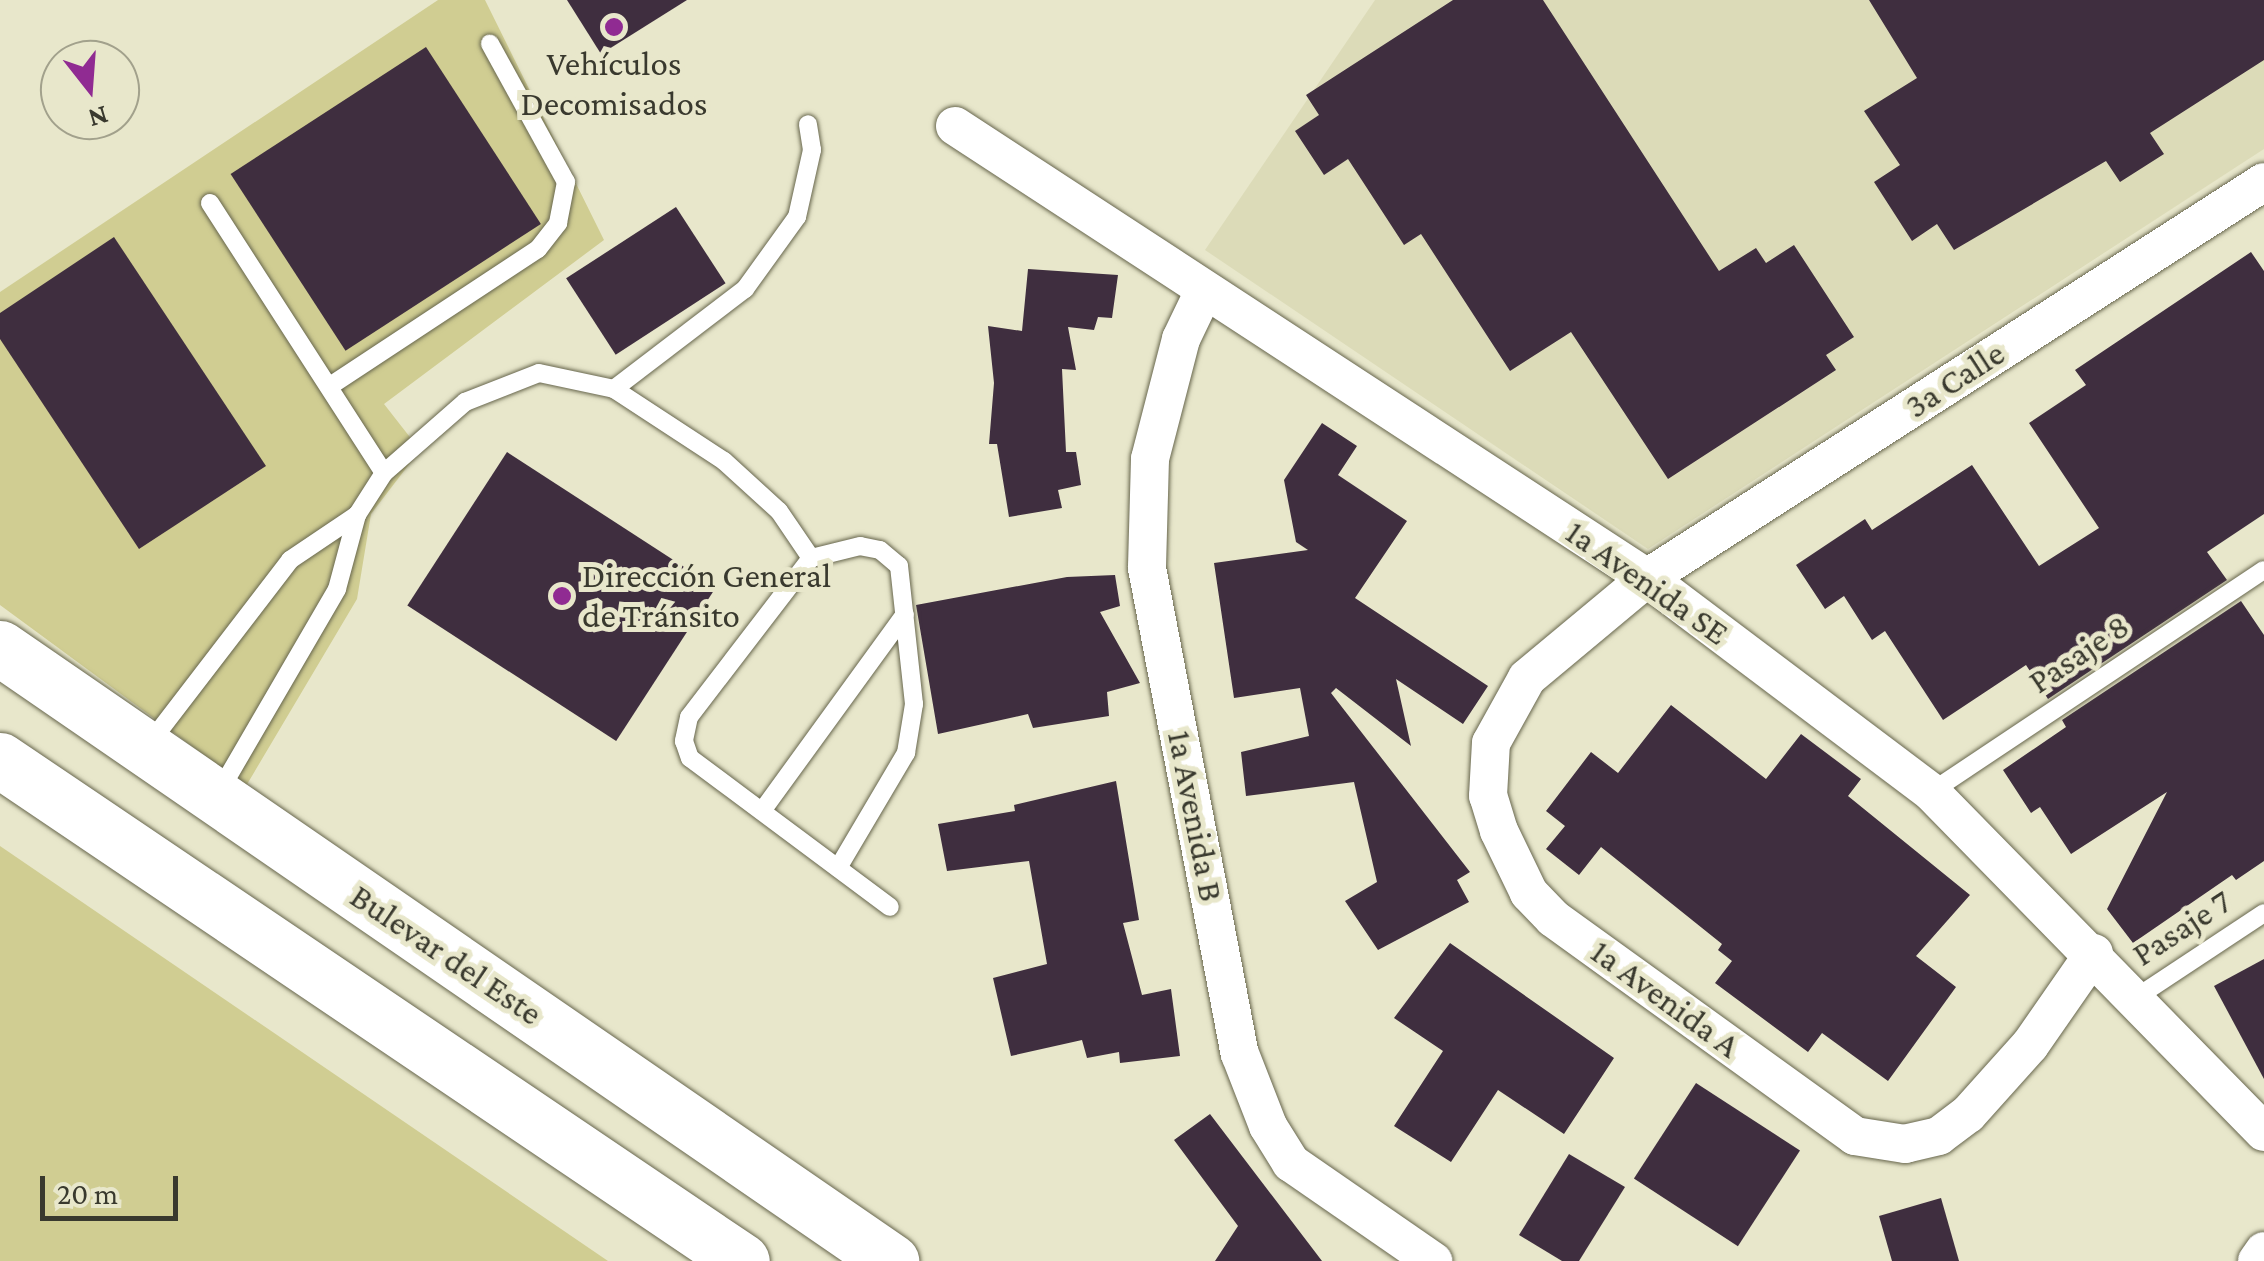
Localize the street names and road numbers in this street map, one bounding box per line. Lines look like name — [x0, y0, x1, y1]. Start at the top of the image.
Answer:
street label: 3a Calle — [1898, 332, 2012, 428]
street label: 1a Avenida SE — [1557, 512, 1737, 654]
street label: Pasaje 8 — [2021, 605, 2137, 703]
street label: 1a Avenida B — [1158, 727, 1232, 905]
street label: Bulevar del Este — [342, 875, 550, 1035]
street label: Pasaje 7 — [2125, 881, 2239, 975]
street label: 1a Avenida A — [1582, 931, 1748, 1067]

